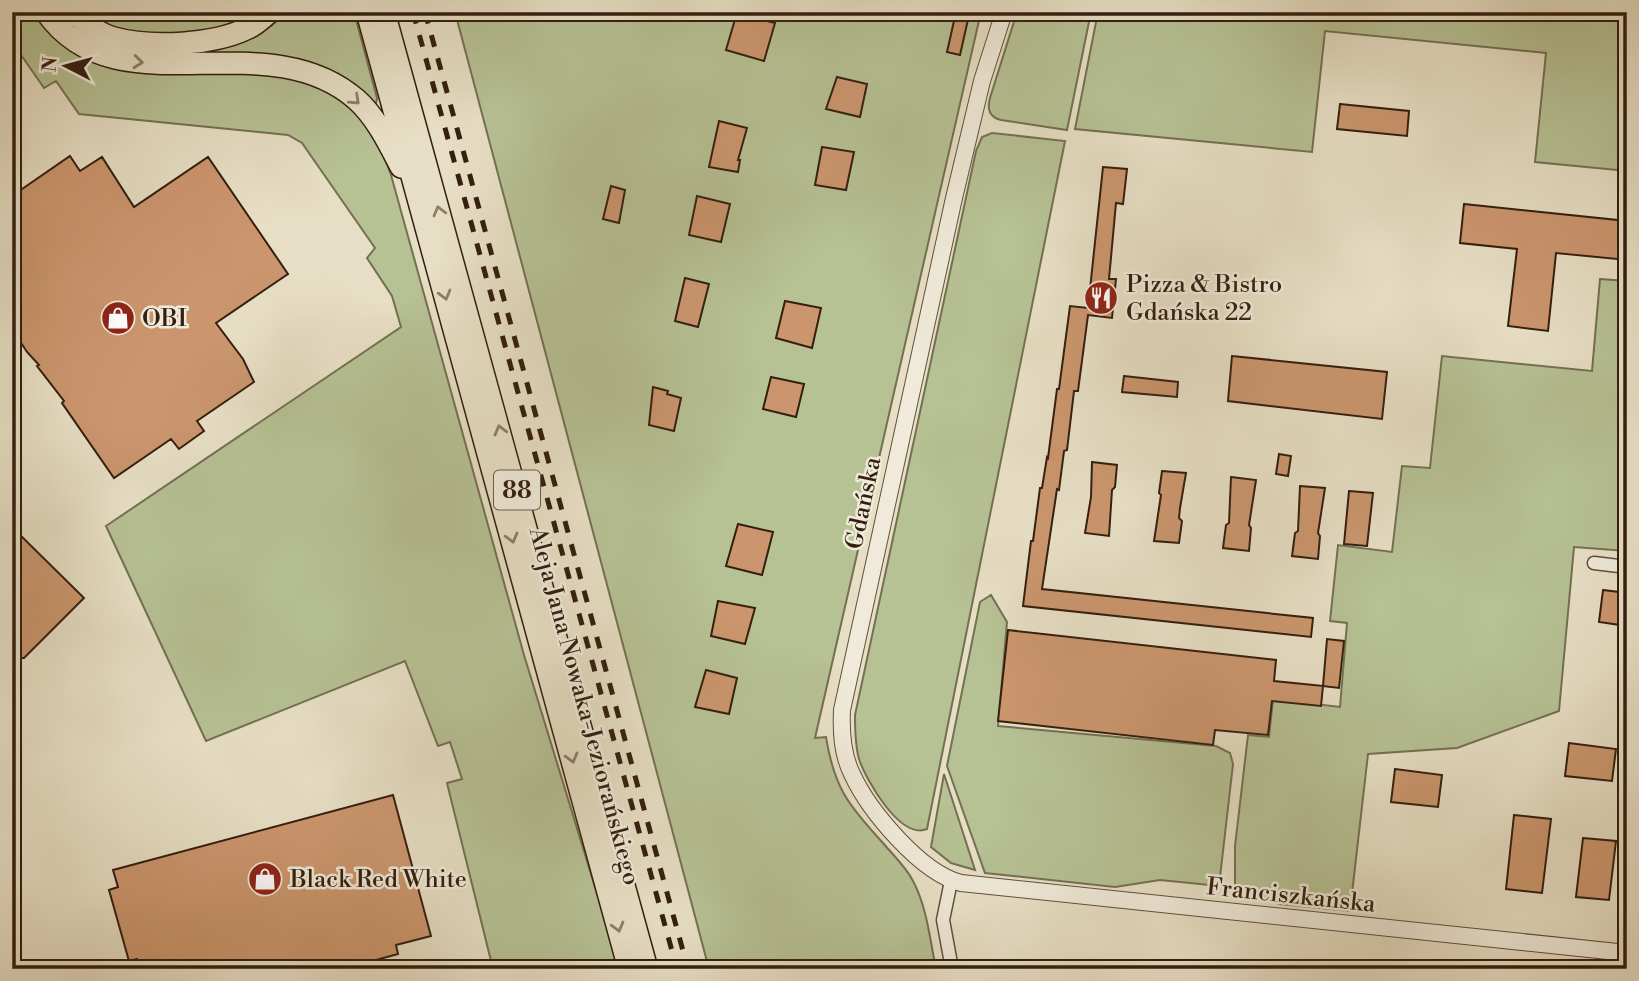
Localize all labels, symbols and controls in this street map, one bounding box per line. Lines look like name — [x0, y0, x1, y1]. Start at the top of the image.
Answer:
north arrow — [32, 32, 102, 102]
one-way arrow — [133, 54, 144, 69]
text: N — [37, 56, 63, 73]
one-way arrow — [347, 92, 360, 105]
one-way arrow — [433, 205, 448, 217]
place label: Pizza & Bistro Gdańska 22 — [1126, 270, 1282, 328]
restaurant icon: Pizza & Bistro Gdańska 22 — [1082, 279, 1120, 317]
one-way arrow — [437, 289, 451, 301]
shop icon: OBI — [99, 299, 137, 337]
place label: OBI — [142, 304, 187, 334]
one-way arrow — [494, 424, 508, 436]
street label: Gdańska — [840, 453, 889, 552]
road number: 88 — [494, 470, 540, 510]
street label: Aleja Jana Nowaka-Jeziorańskiego — [521, 523, 646, 888]
one-way arrow — [504, 532, 518, 544]
one-way arrow — [563, 752, 578, 764]
shop icon: Black Red White — [246, 860, 284, 898]
place label: Black Red White — [289, 865, 467, 895]
street label: Franciszkańska — [1205, 872, 1378, 920]
one-way arrow — [610, 921, 624, 933]

